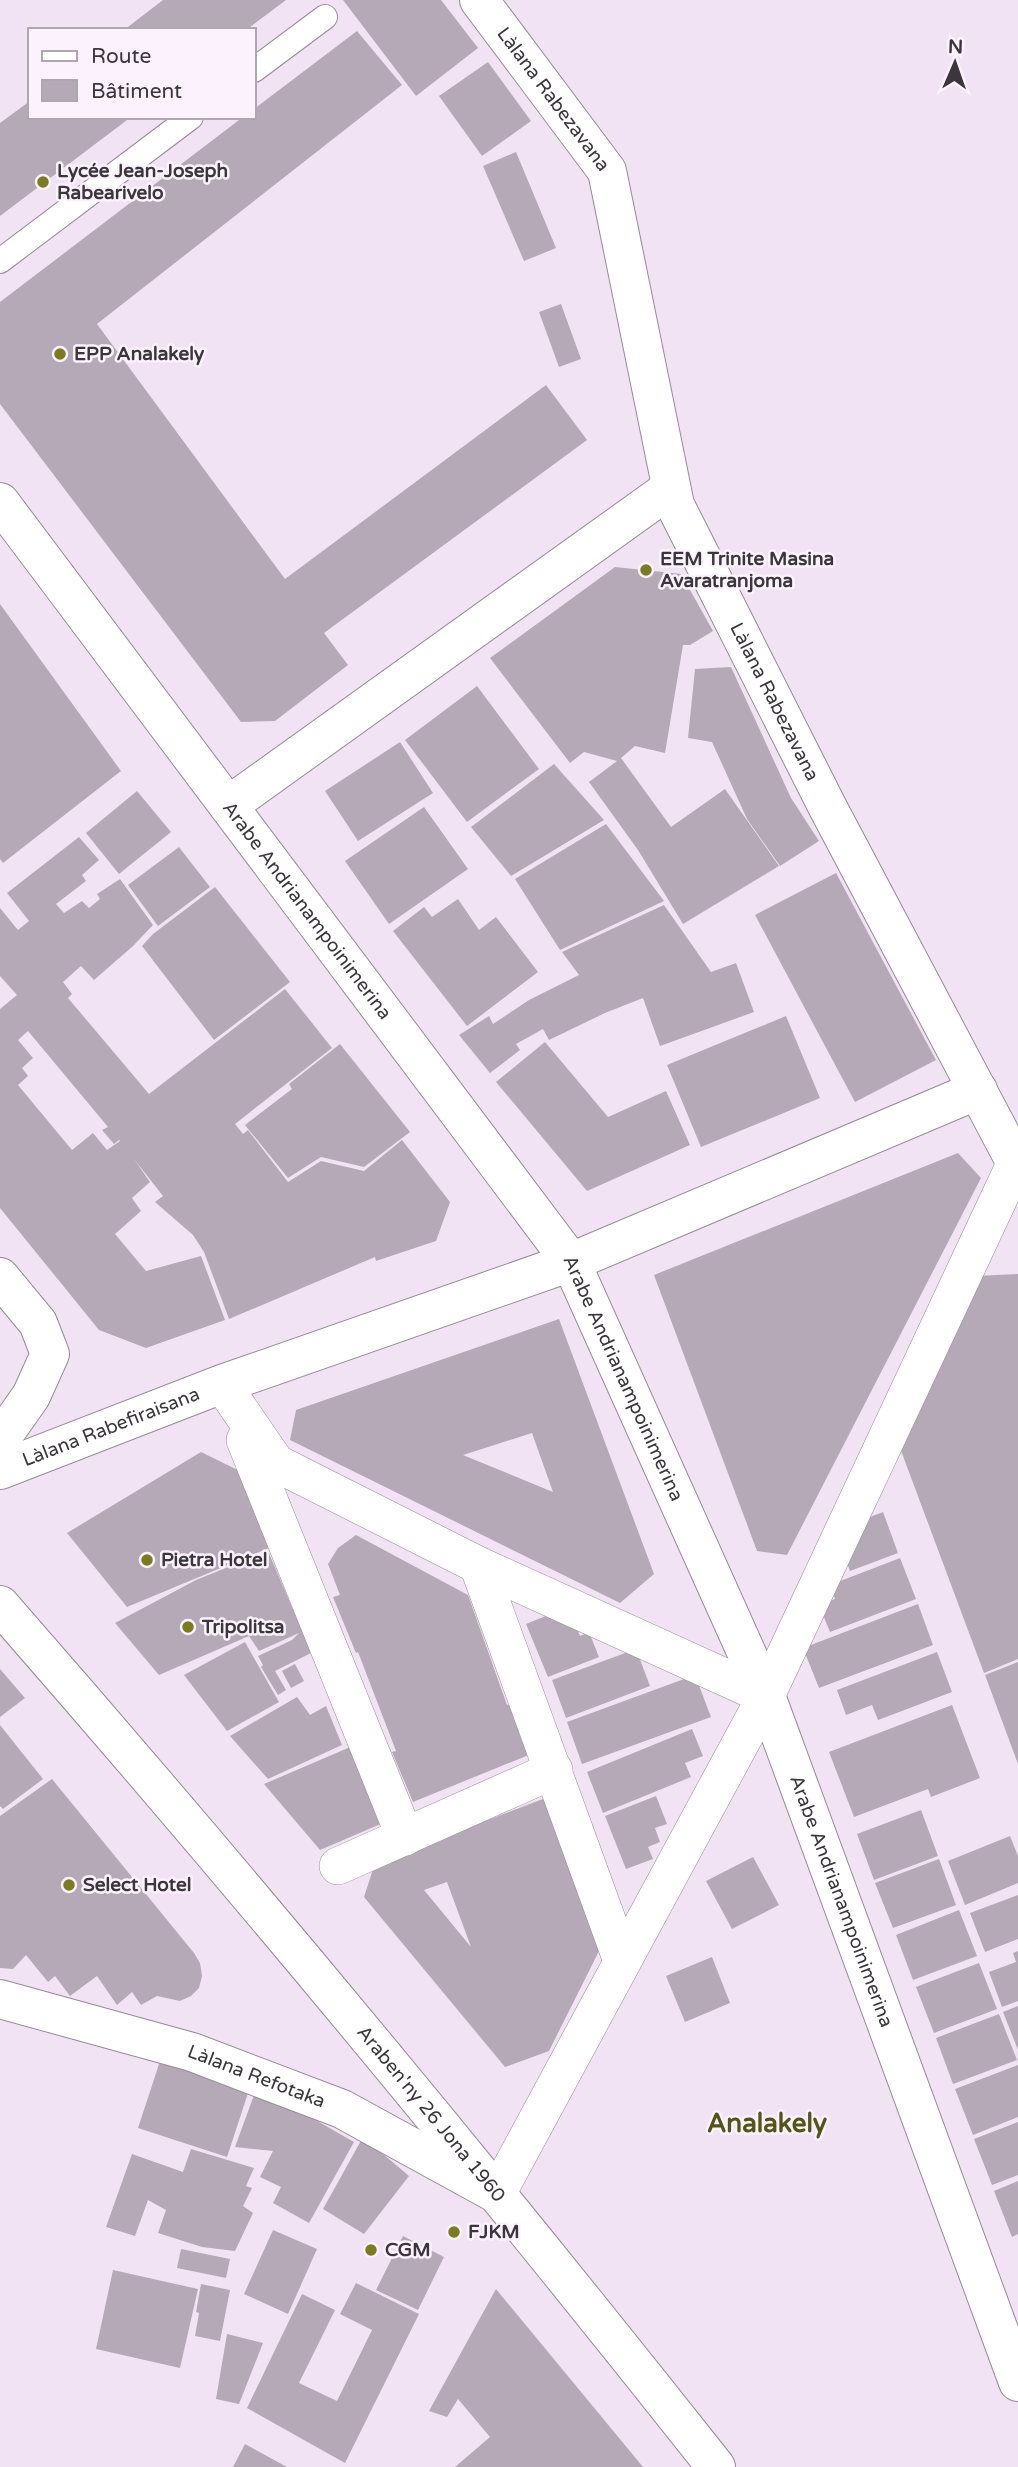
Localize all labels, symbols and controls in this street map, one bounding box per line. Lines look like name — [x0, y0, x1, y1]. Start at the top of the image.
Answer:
street label: Làlana Rabezavana — [492, 23, 614, 176]
legend — [28, 28, 256, 119]
north arrow — [920, 28, 990, 98]
text: N — [948, 36, 964, 58]
text: Route — [91, 44, 151, 69]
text: Bâtiment — [91, 79, 182, 104]
place label: Lycée Jean-Joseph Rabearivelo — [57, 160, 228, 204]
marker: Lycée Jean-Joseph Rabearivelo — [35, 174, 51, 190]
place label: EPP Analakely — [74, 343, 205, 366]
marker: EPP Analakely — [52, 346, 68, 362]
place label: EEM Trinite Masina Avaratranjoma — [660, 548, 834, 593]
marker: EEM Trinite Masina Avaratranjoma — [638, 562, 654, 578]
street label: Làlana Rabezavana — [725, 619, 823, 785]
street label: Arabe Andrianampoinimerina — [218, 797, 396, 1024]
street label: Arabe Andrianampoinimerina — [558, 1252, 688, 1504]
street label: Làlana Rabefiraisana — [19, 1383, 203, 1471]
place label: Pietra Hotel — [161, 1549, 267, 1571]
marker: Pietra Hotel — [139, 1552, 155, 1568]
place label: Tripolitsa — [201, 1616, 285, 1639]
marker: Tripolitsa — [180, 1619, 196, 1635]
street label: Arabe Andrianampoinimerina — [785, 1772, 898, 2030]
place label: Select Hotel — [83, 1874, 191, 1896]
marker: Select Hotel — [61, 1877, 77, 1893]
street label: Araben'ny 26 Jona 1960 — [352, 2021, 510, 2206]
street label: Làlana Refotaka — [184, 2040, 328, 2113]
district label: Analakely — [707, 2108, 827, 2139]
place label: FJKM — [468, 2221, 520, 2243]
marker: FJKM — [446, 2224, 462, 2240]
place label: CGM — [385, 2239, 431, 2261]
marker: CGM — [363, 2242, 379, 2258]

